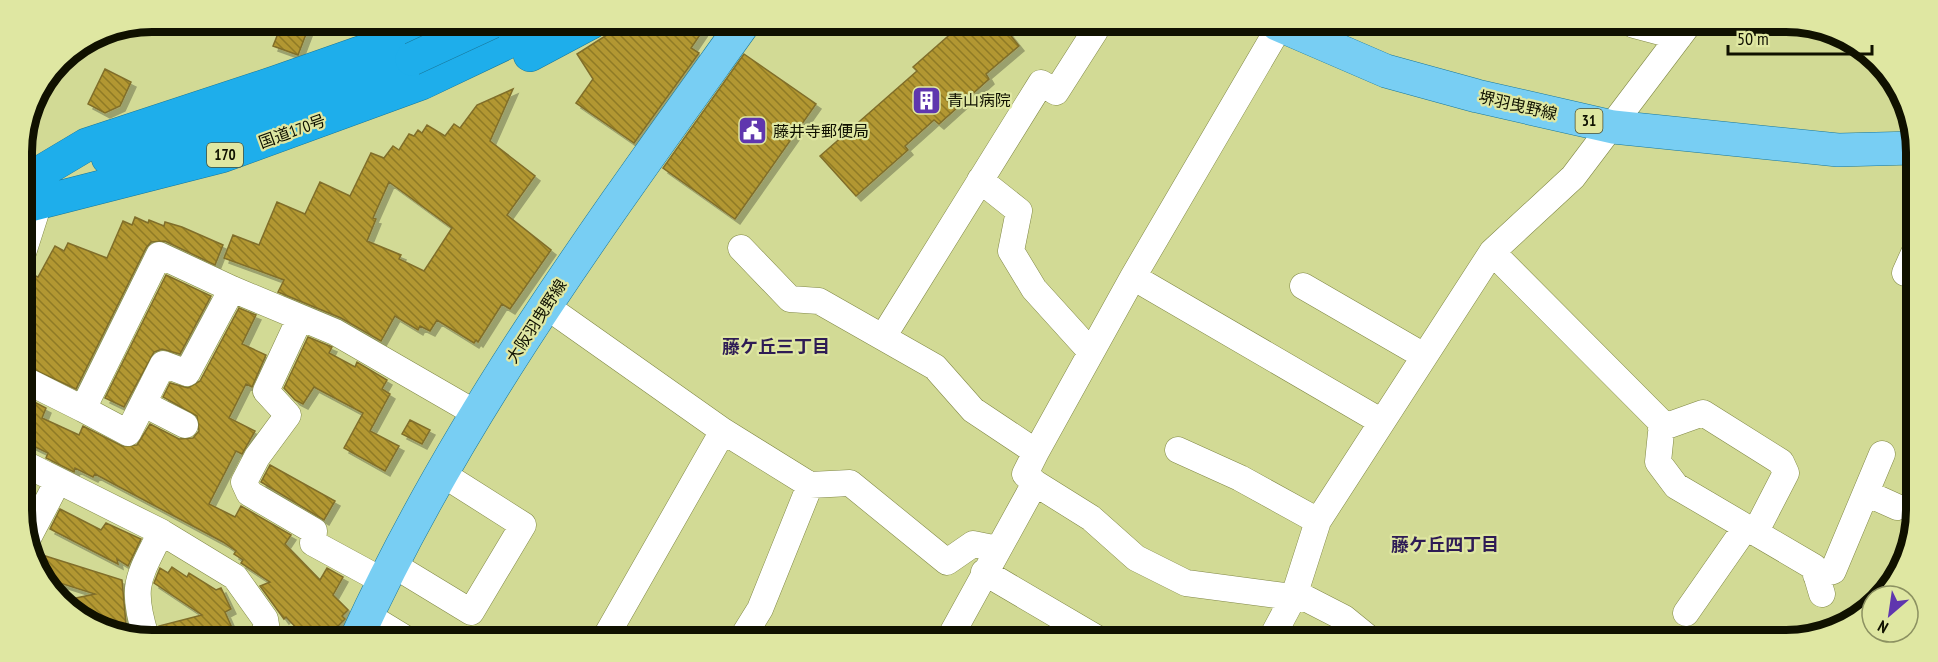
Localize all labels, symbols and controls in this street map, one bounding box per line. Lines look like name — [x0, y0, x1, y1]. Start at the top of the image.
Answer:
scale bar — [1728, 18, 1872, 56]
text: 50 m — [1737, 27, 1769, 50]
building icon: 青山病院 — [910, 84, 942, 116]
street label: 堺羽曳野線 — [1477, 86, 1559, 124]
place label: 青山病院 — [947, 90, 1011, 110]
road number: 31 — [1576, 109, 1602, 133]
street label: 国道170号 — [256, 110, 328, 152]
public building icon: 藤井寺郵便局 — [736, 115, 768, 147]
place label: 藤井寺郵便局 — [773, 121, 869, 141]
road number: 170 — [207, 143, 243, 167]
street label: 大阪羽曳野線 — [501, 275, 571, 367]
district label: 藤ケ丘三丁目 — [722, 335, 830, 358]
district label: 藤ケ丘四丁目 — [1391, 533, 1499, 556]
north arrow — [1860, 584, 1920, 644]
text: N — [1874, 616, 1891, 638]

